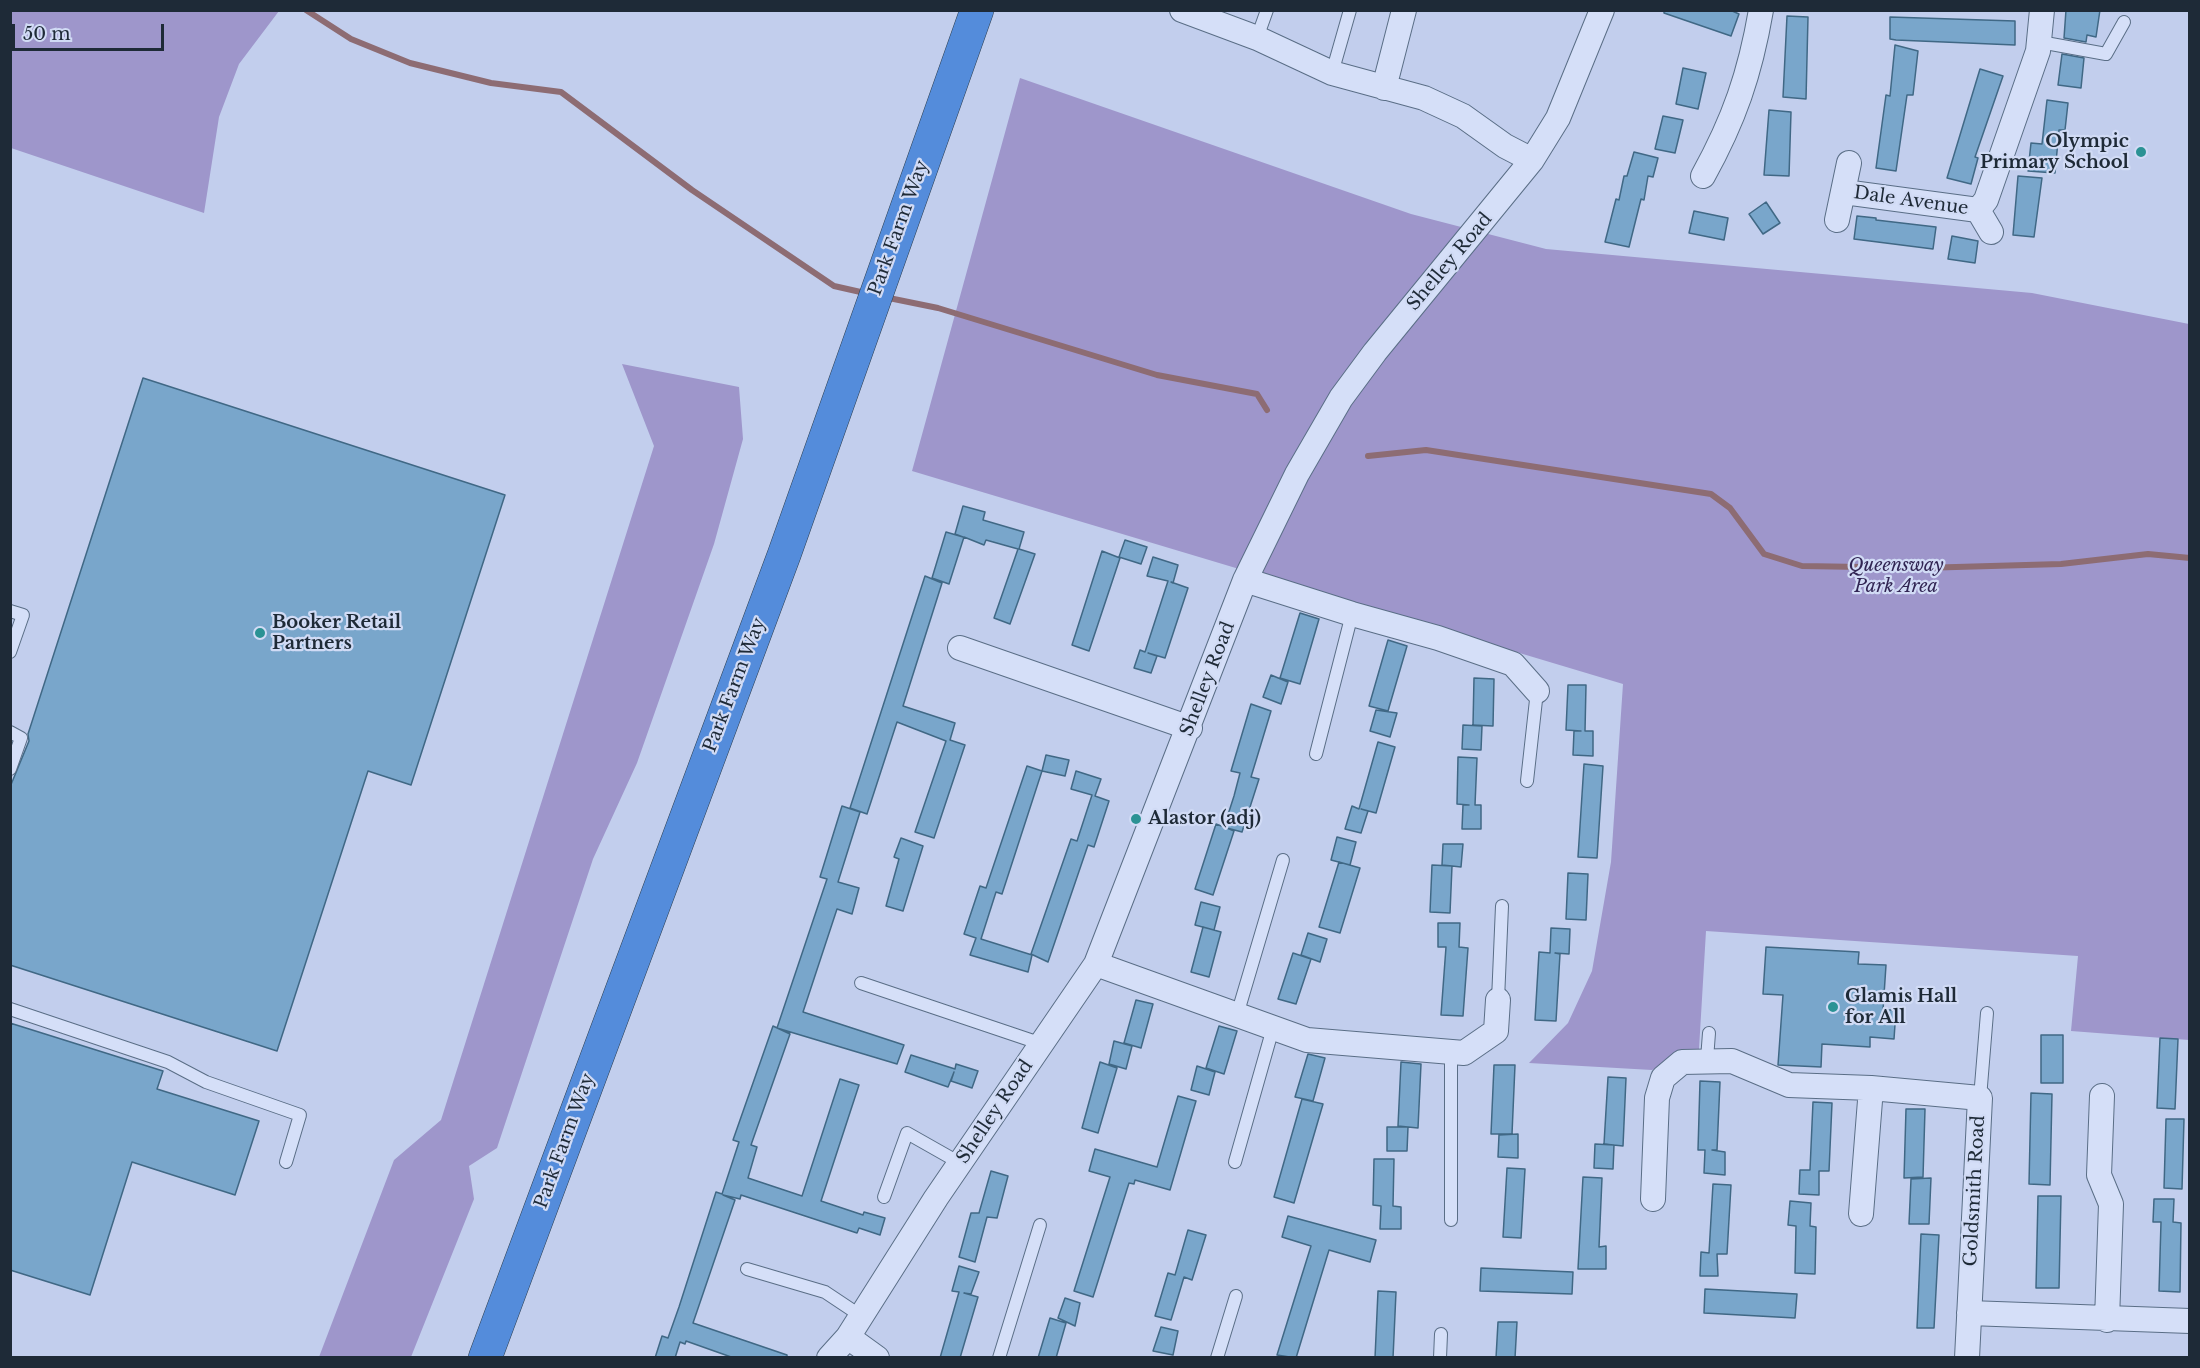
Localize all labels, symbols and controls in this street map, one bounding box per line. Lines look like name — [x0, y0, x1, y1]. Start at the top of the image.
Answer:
scale bar — [15, 12, 166, 50]
text: 50 m — [23, 23, 71, 45]
place label: Olympic Primary School — [1980, 131, 2129, 174]
marker: Olympic Primary School — [2134, 145, 2148, 159]
street label: Park Farm Way — [865, 158, 933, 298]
street label: Dale Avenue — [1852, 182, 1970, 220]
street label: Shelley Road — [1403, 209, 1497, 315]
park label: Queensway Park Area — [1849, 555, 1943, 598]
place label: Booker Retail Partners — [272, 612, 401, 654]
street label: Park Farm Way — [699, 615, 771, 755]
street label: Shelley Road — [1176, 619, 1240, 739]
marker: Booker Retail Partners — [253, 626, 267, 640]
place label: Alastor (adj) — [1148, 808, 1261, 830]
marker: Alastor (adj) — [1129, 812, 1143, 826]
place label: Glamis Hall for All — [1845, 986, 1957, 1028]
marker: Glamis Hall for All — [1826, 1000, 1840, 1014]
street label: Shelley Road — [952, 1056, 1038, 1168]
street label: Park Farm Way — [531, 1071, 599, 1211]
street label: Goldsmith Road — [1960, 1115, 1990, 1267]

